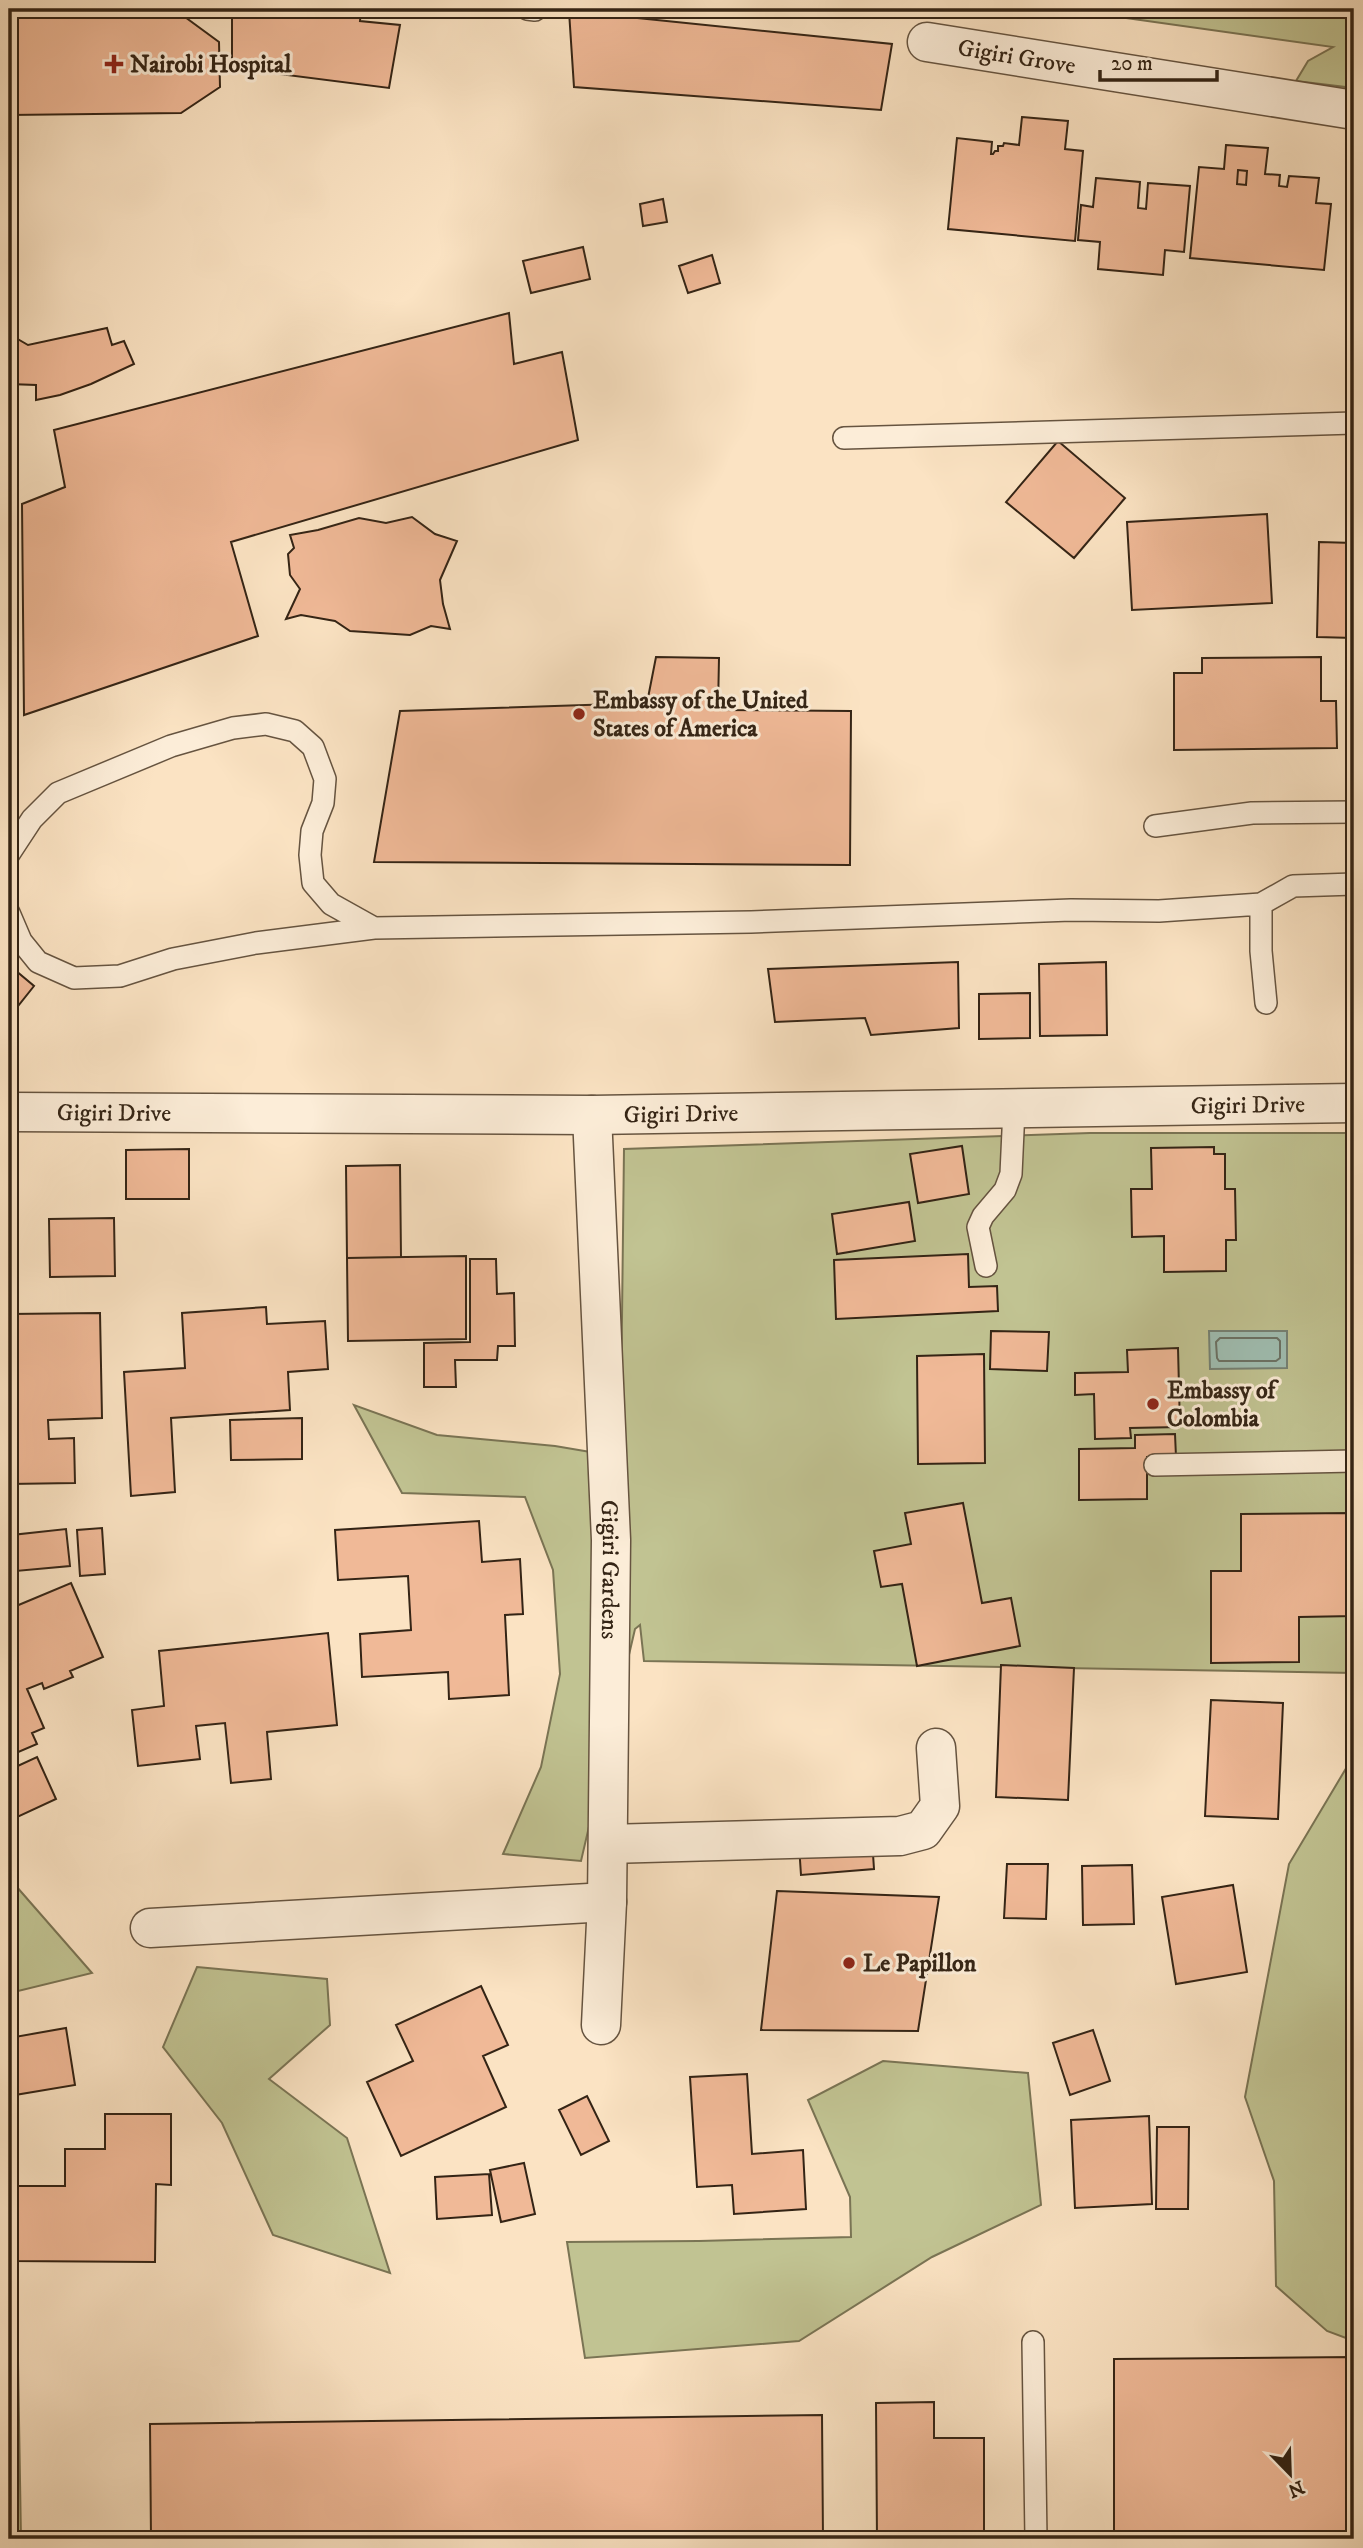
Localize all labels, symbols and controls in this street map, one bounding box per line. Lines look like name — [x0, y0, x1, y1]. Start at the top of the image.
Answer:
street label: Gigiri Grove — [956, 33, 1078, 81]
scale bar — [1100, 38, 1218, 82]
place label: Nairobi Hospital — [130, 50, 292, 80]
text: 20 m — [1111, 51, 1153, 77]
marker: Nairobi Hospital — [104, 54, 124, 74]
place label: Embassy of the United States of America — [593, 686, 809, 744]
marker: Embassy of the United States of America — [571, 706, 587, 722]
street label: Gigiri Drive — [1190, 1090, 1306, 1122]
street label: Gigiri Drive — [57, 1098, 171, 1129]
street label: Gigiri Drive — [623, 1099, 739, 1130]
place label: Embassy of Colombia — [1167, 1376, 1280, 1434]
marker: Embassy of Colombia — [1145, 1396, 1161, 1412]
street label: Gigiri Gardens — [593, 1499, 625, 1639]
place label: Le Papillon — [863, 1949, 977, 1979]
marker: Le Papillon — [841, 1955, 857, 1971]
north arrow — [1254, 2440, 1324, 2510]
text: N — [1284, 2475, 1308, 2502]

